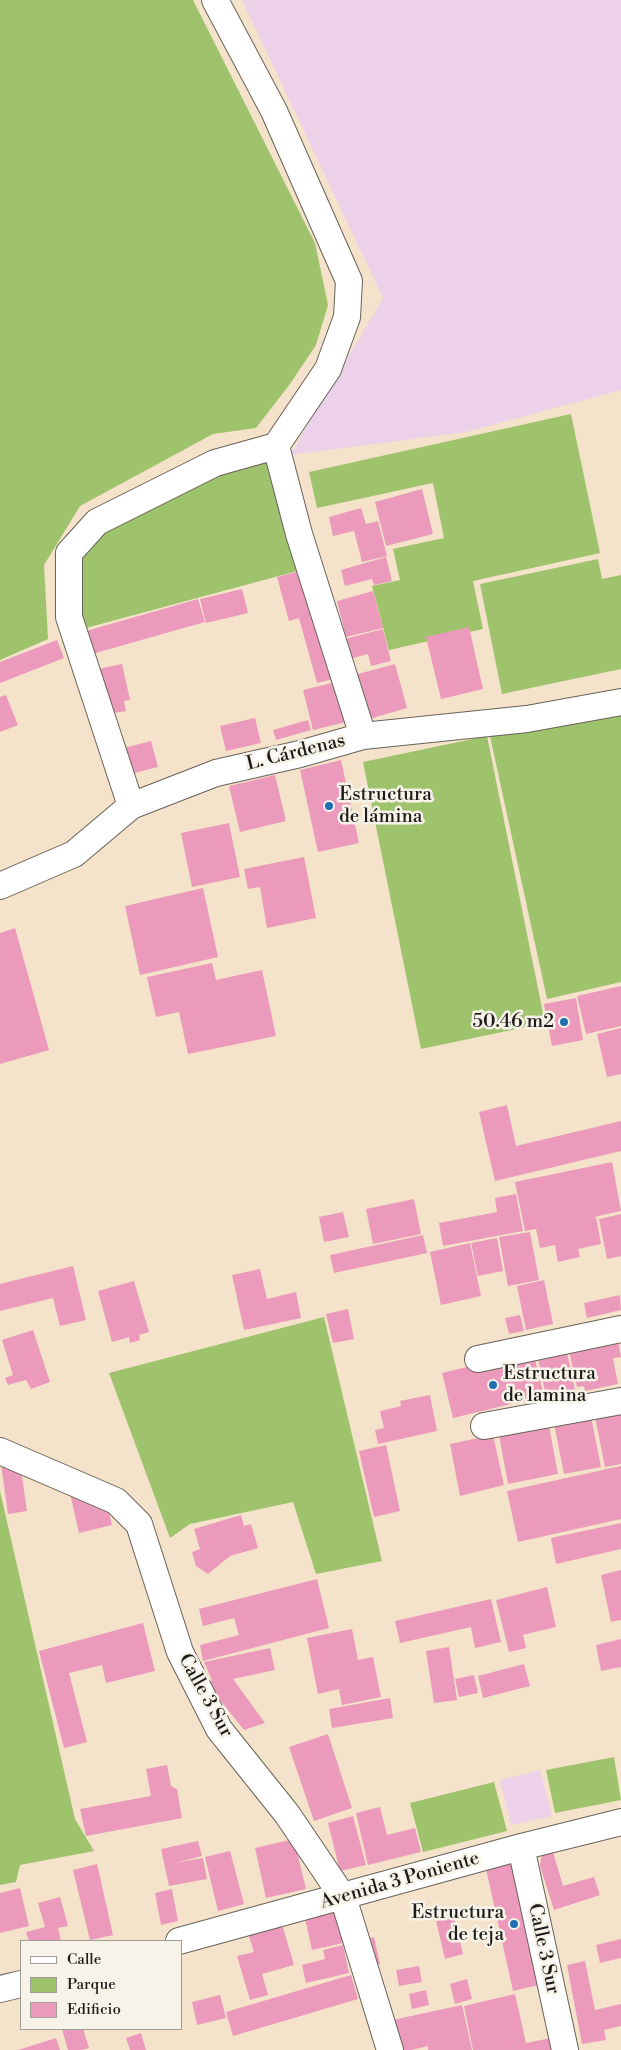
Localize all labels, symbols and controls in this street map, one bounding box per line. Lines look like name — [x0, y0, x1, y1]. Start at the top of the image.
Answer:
street label: L. Cárdenas — [244, 730, 348, 776]
place label: Estructura de lámina — [339, 784, 432, 828]
marker: Estructura de lámina — [323, 800, 335, 812]
place label: 50.46 m2 — [472, 1011, 554, 1033]
marker: 50.46 m2 — [558, 1016, 570, 1028]
place label: Estructura de lamina — [503, 1363, 596, 1407]
marker: Estructura de lamina — [487, 1379, 499, 1391]
street label: Calle 3 Sur — [173, 1650, 237, 1742]
street label: Avenida 3 Poniente — [318, 1847, 482, 1915]
place label: Estructura de teja — [411, 1902, 504, 1946]
street label: Calle 3 Sur — [522, 1902, 564, 1996]
marker: Estructura de teja — [508, 1918, 520, 1930]
legend — [20, 1940, 182, 2030]
text: Calle — [67, 1950, 101, 1969]
text: Parque — [67, 1975, 116, 1994]
text: Edificio — [67, 2000, 121, 2019]

